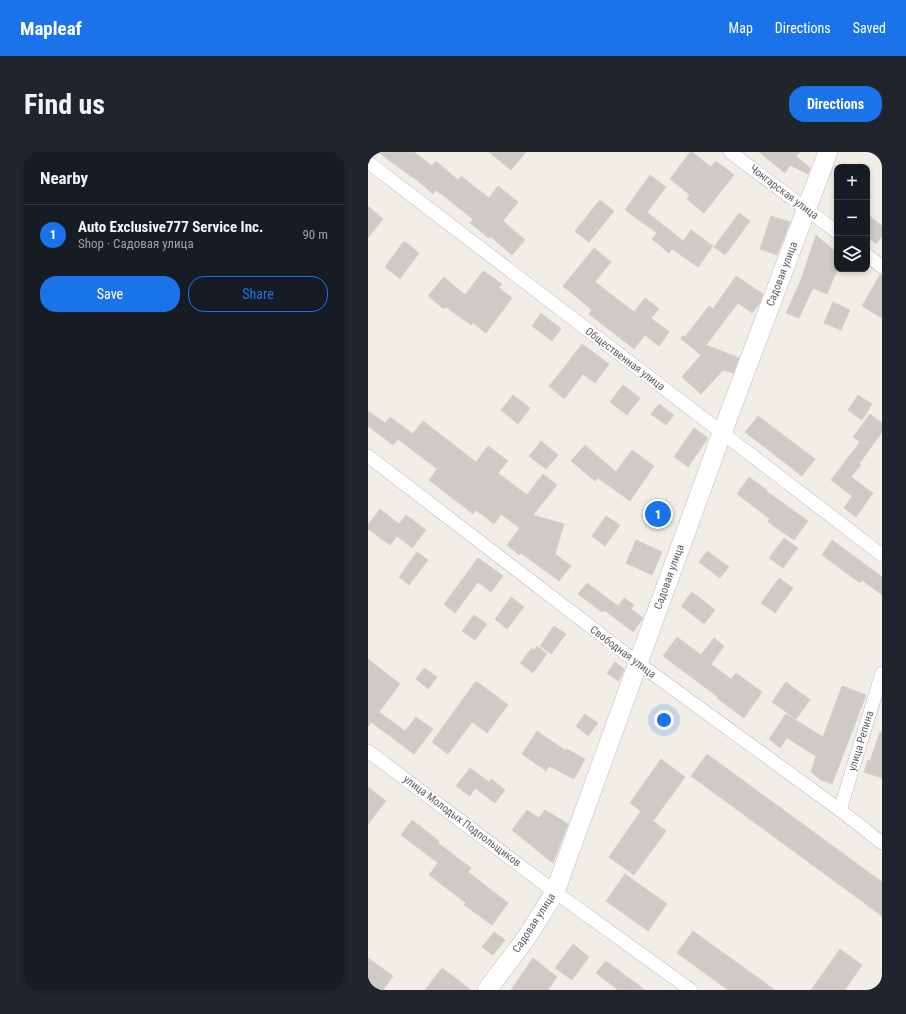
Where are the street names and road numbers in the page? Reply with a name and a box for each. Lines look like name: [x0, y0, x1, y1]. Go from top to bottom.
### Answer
street label: Чонгарская улица: [747, 162, 821, 222]
street label: Садовая улица: [764, 240, 800, 308]
street label: Общественная улица: [583, 325, 667, 393]
street label: Садовая улица: [651, 543, 687, 611]
street label: Свободная улица: [588, 623, 658, 681]
street label: улица Репина: [846, 709, 876, 773]
street label: улица Молодых Подпольщиков: [401, 773, 523, 869]
street label: Садовая улица: [510, 891, 558, 955]

